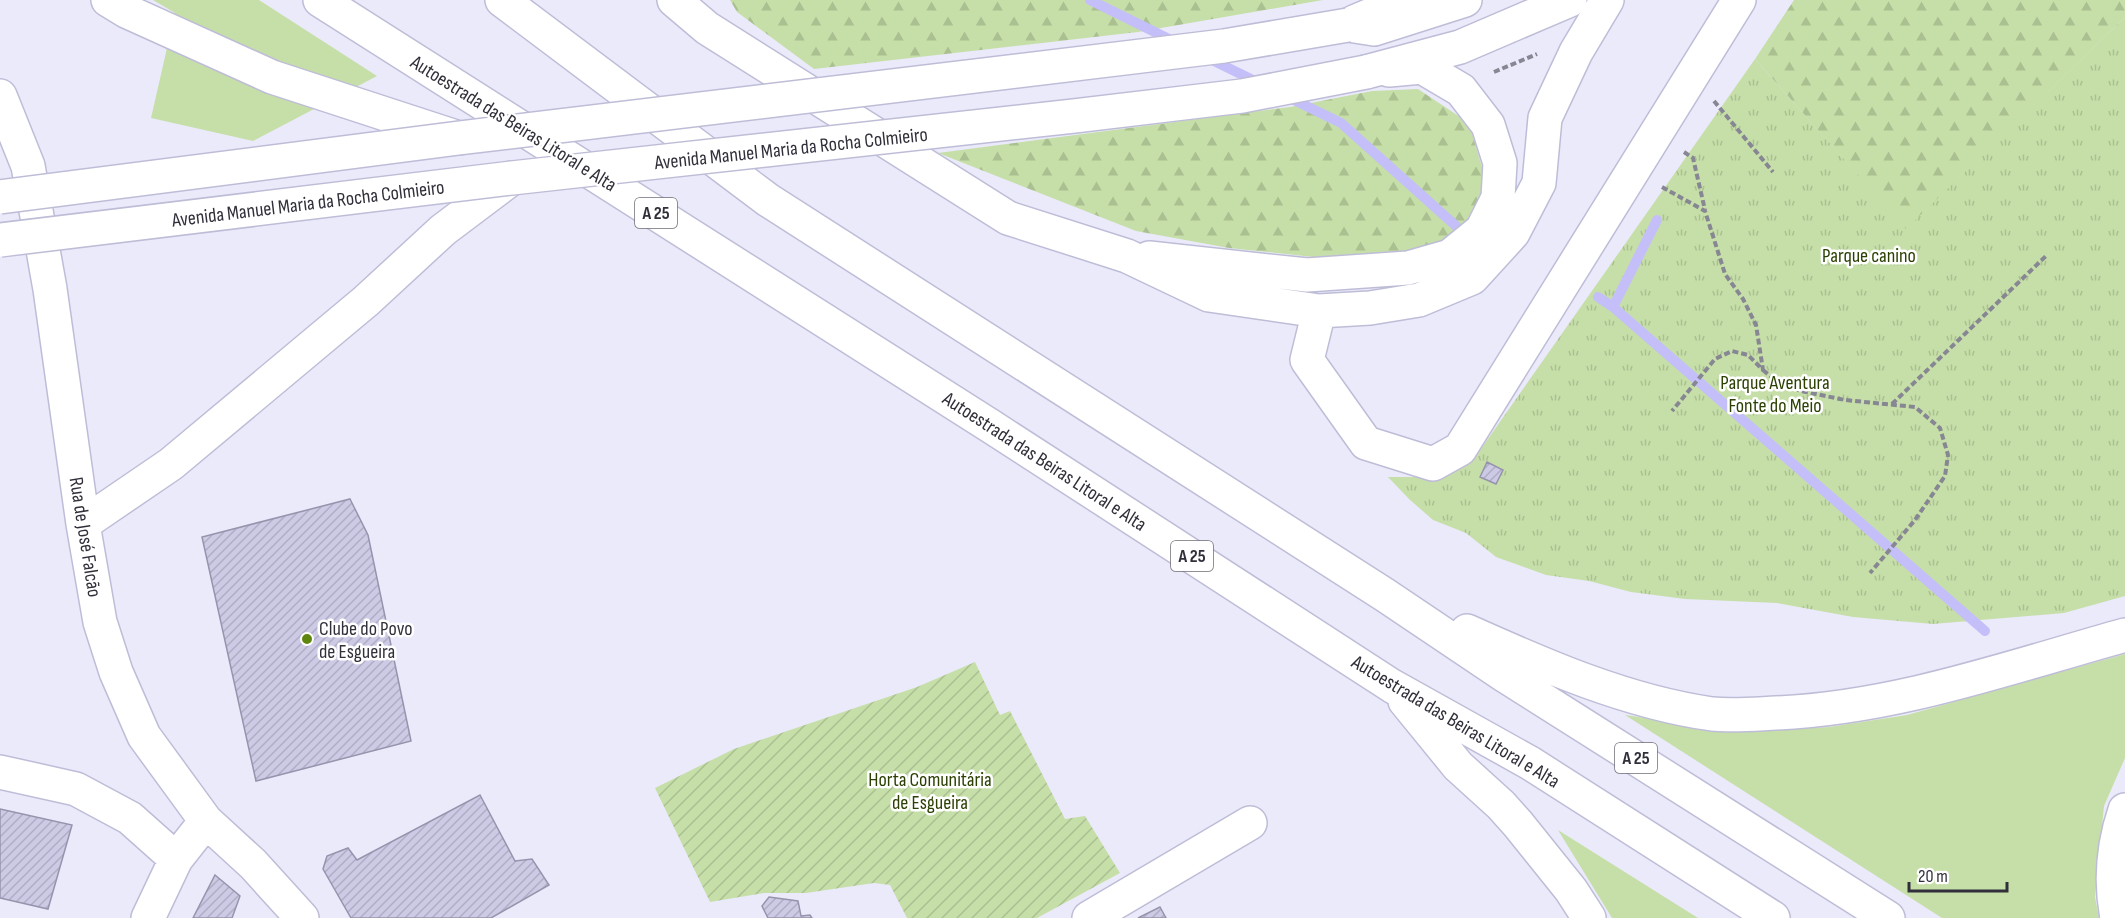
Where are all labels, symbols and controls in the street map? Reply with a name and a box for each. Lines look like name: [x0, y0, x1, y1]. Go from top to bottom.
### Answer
street label: Autoestrada das Beiras Litoral e Alta: [405, 50, 621, 197]
street label: Avenida Manuel Maria da Rocha Colmieiro: [652, 123, 929, 175]
street label: Avenida Manuel Maria da Rocha Colmieiro: [170, 175, 446, 233]
road number: A 25: [635, 198, 677, 228]
park label: Parque canino: [1822, 244, 1916, 268]
park label: Parque Aventura Fonte do Meio: [1720, 371, 1830, 418]
street label: Autoestrada das Beiras Litoral e Alta: [937, 386, 1151, 537]
street label: Rua de José Falcão: [64, 475, 106, 599]
road number: A 25: [1171, 541, 1213, 571]
place label: Clube do Povo de Esgueira: [319, 617, 413, 664]
marker: Clube do Povo de Esgueira: [300, 632, 314, 646]
street label: Autoestrada das Beiras Litoral e Alta: [1346, 650, 1564, 793]
road number: A 25: [1615, 743, 1657, 773]
park label: Horta Comunitária de Esgueira: [868, 768, 992, 815]
scale bar: [1909, 855, 2006, 893]
text: 20 m: [1918, 866, 1948, 887]

